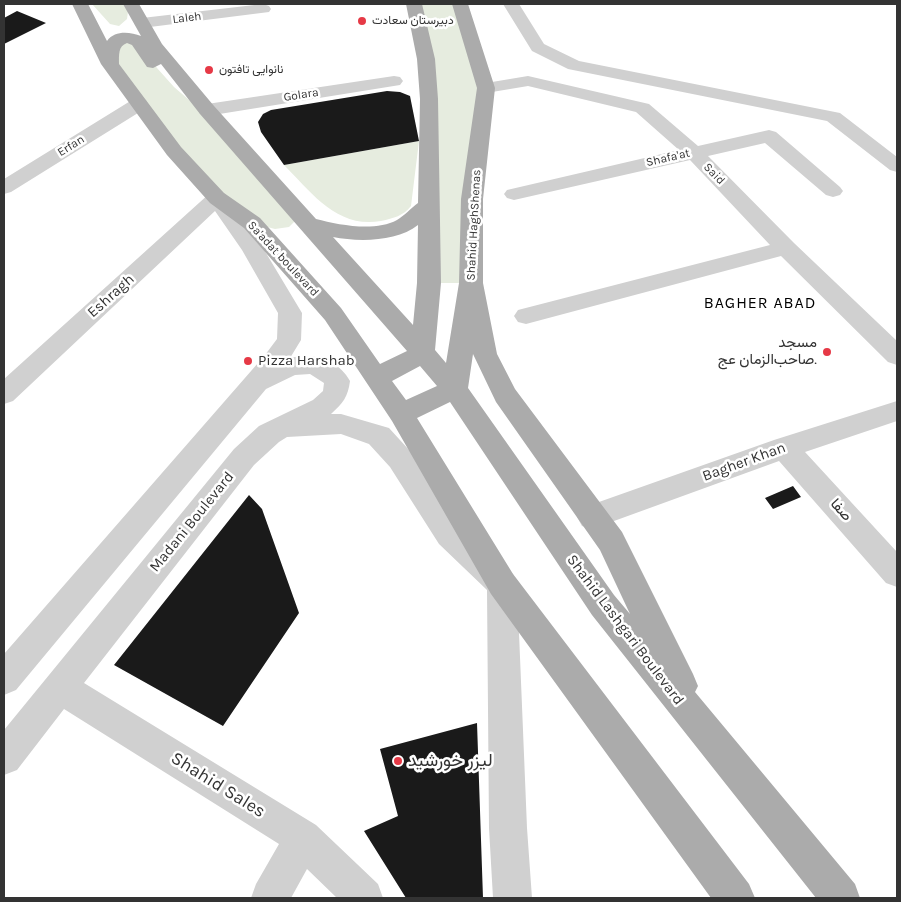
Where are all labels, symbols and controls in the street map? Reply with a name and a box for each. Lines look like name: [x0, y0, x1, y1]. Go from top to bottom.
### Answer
street label: Laleh: [172, 9, 202, 27]
place label: دبیرستان سعادت: [372, 14, 454, 28]
marker: دبیرستان سعادت: [356, 15, 368, 27]
place label: نانوایی تافتون: [219, 63, 283, 77]
marker: نانوایی تافتون: [203, 64, 215, 76]
street label: Golara: [282, 85, 320, 105]
street label: Erfan: [55, 132, 87, 160]
street label: Shafa'at: [645, 146, 691, 170]
street label: Said: [700, 160, 728, 188]
street label: Shahid HaghShenas: [464, 169, 484, 281]
street label: Sa'adat boulevard: [244, 218, 322, 300]
street label: Eshragh: [84, 270, 138, 322]
district label: BAGHER ABAD: [702, 293, 818, 313]
place label: مسجد صاحب‌الزمان عج.: [718, 334, 817, 369]
marker: مسجد صاحب‌الزمان عج.: [821, 346, 833, 358]
place label: Pizza Harshab: [258, 352, 355, 370]
marker: Pizza Harshab: [242, 355, 254, 367]
street label: Bagher Khan: [700, 439, 788, 485]
street label: Madani Boulevard: [146, 468, 238, 576]
street label: صفا: [826, 495, 856, 525]
street label: Shahid Lashgari Boulevard: [563, 551, 687, 709]
street label: Shahid Sales: [167, 747, 269, 823]
place label: لیزر خورشید: [408, 750, 493, 772]
marker: لیزر خورشید: [392, 755, 404, 767]

